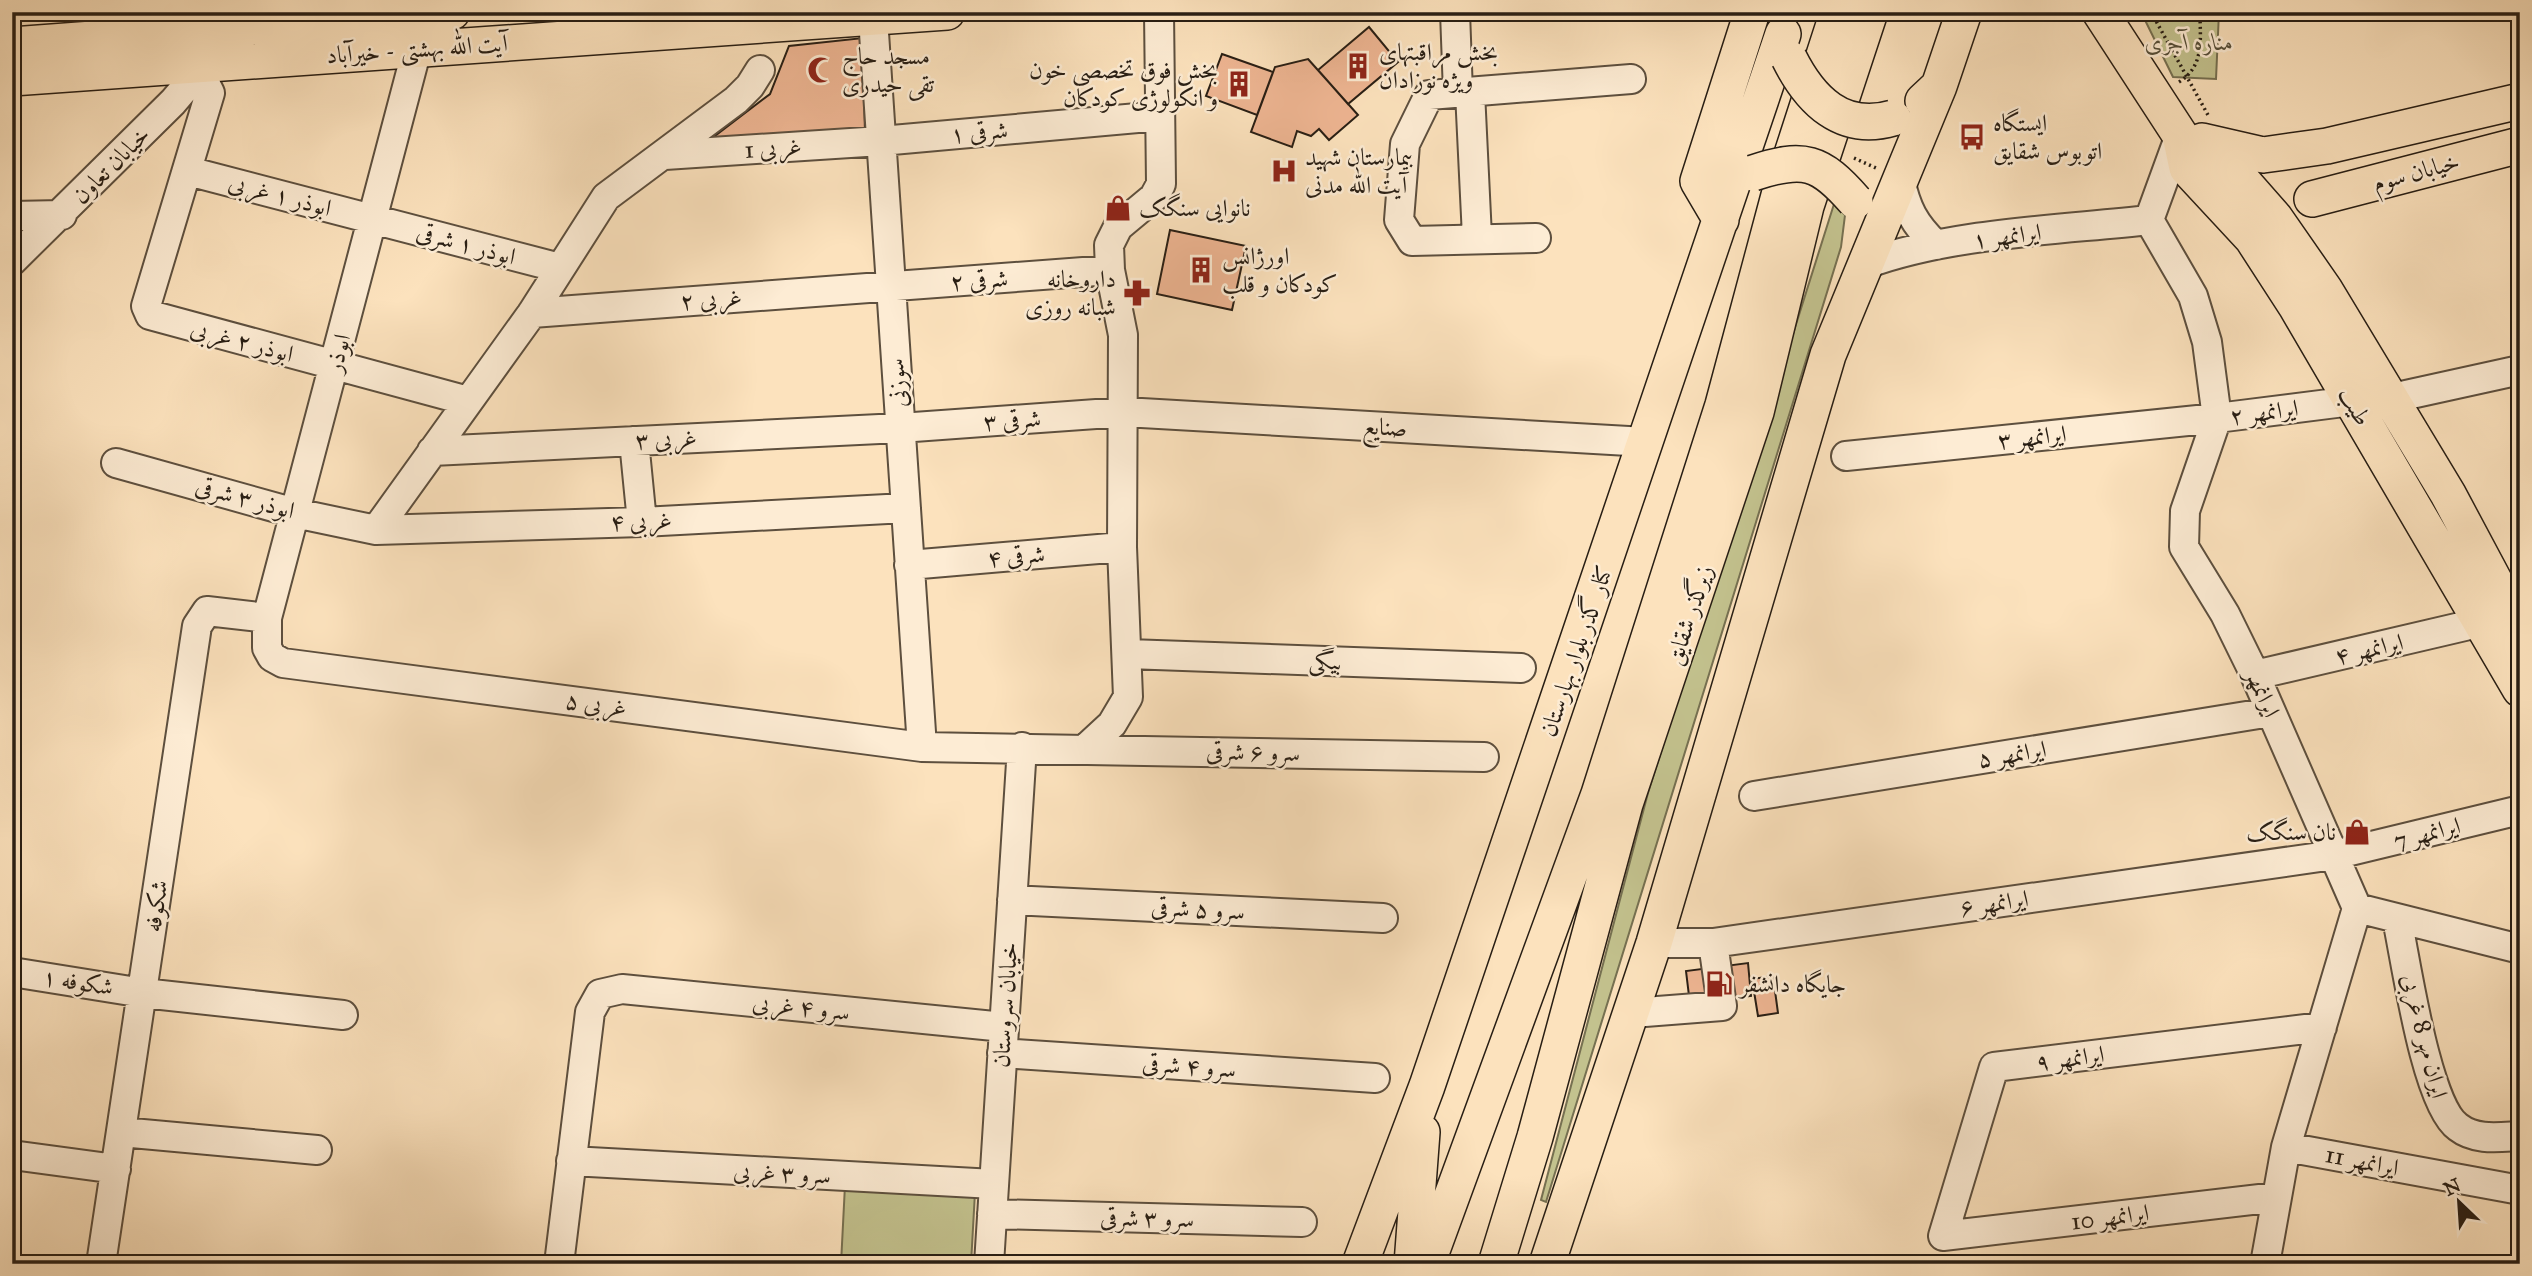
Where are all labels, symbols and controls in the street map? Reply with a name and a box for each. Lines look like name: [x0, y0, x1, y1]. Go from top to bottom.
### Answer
street label: آیت الله بهشتی - خیرآباد: [325, 24, 512, 72]
park label: مناره آجری: [2145, 27, 2233, 57]
place label: بخش مراقبتهای ویژه نوزادان: [1379, 37, 1498, 95]
place label: مسجد حاج تقی حیدری: [842, 41, 935, 101]
building icon: بخش مراقبتهای ویژه نوزادان: [1343, 51, 1373, 81]
mosque icon: مسجد حاج تقی حیدری: [806, 55, 836, 85]
place label: بخش فوق تخصصی خون و انکولوژی کودکان: [1029, 55, 1218, 113]
building icon: بخش فوق تخصصی خون و انکولوژی کودکان: [1224, 69, 1254, 99]
place label: ایستگاه اتوبوس شقایق: [1993, 108, 2102, 166]
street label: شرقی ۱: [949, 115, 1009, 150]
street label: خیابان تعاون: [66, 120, 156, 210]
bus stop icon: ایستگاه اتوبوس شقایق: [1957, 122, 1987, 152]
street label: غربی 1: [743, 131, 803, 167]
place label: بیمارستان شهید آیت الله مدنی: [1305, 142, 1413, 200]
street label: خیابان سوم: [2369, 146, 2464, 204]
hospital icon: بیمارستان شهید آیت الله مدنی: [1269, 156, 1299, 186]
street label: ابوذر ۱ غربی: [225, 167, 335, 225]
shop icon: نانوایی سنگک: [1103, 193, 1133, 223]
place label: نانوایی سنگک: [1139, 193, 1251, 223]
street label: ابوذر ۱ شرقی: [413, 216, 519, 273]
street label: ایرانمهر ۱: [1971, 217, 2043, 255]
place label: اورژانس کودکان و قلب: [1222, 241, 1337, 300]
building icon: اورژانس کودکان و قلب: [1186, 255, 1216, 285]
street label: شرقی ۲: [949, 263, 1009, 298]
place label: داروخانه شبانه روزی: [1025, 264, 1116, 322]
pharmacy icon: داروخانه شبانه روزی: [1122, 278, 1152, 308]
street label: غربی ۲: [679, 282, 743, 318]
street label: ابوذر ۲ غربی: [187, 313, 297, 371]
street label: ابوذر: [318, 331, 357, 377]
street label: سوزنی: [880, 357, 914, 409]
street label: طیب: [2331, 381, 2378, 432]
street label: ایرانمهر ۲: [2228, 393, 2300, 431]
street label: شرقی ۳: [982, 403, 1042, 438]
street label: صنایع: [1362, 411, 1408, 450]
street label: ایرانمهر ۳: [1996, 418, 2068, 456]
street label: غربی ۳: [634, 422, 698, 458]
street label: ابوذر ۳ شرقی: [192, 470, 298, 527]
street label: غربی ۴: [610, 505, 672, 539]
street label: شرقی ۴: [986, 539, 1046, 574]
street label: زیرگذر شقایق: [1657, 560, 1719, 669]
street label: کنار گذر بلوار بهارستان: [1531, 561, 1619, 741]
street label: ایرانمهر ۴: [2332, 627, 2406, 671]
street label: بیگی: [1308, 645, 1342, 678]
street label: ایرانمهر: [2238, 661, 2287, 722]
street label: غربی ۵: [563, 685, 629, 725]
street label: ایرانمهر ۵: [1976, 734, 2048, 774]
street label: سرو ۶ شرقی: [1206, 736, 1300, 769]
street label: ایرانمهر 7: [2390, 810, 2464, 856]
place label: نان سنگک: [2246, 817, 2336, 847]
shop icon: نان سنگک: [2342, 817, 2372, 847]
street label: شکوفه: [138, 878, 174, 934]
street label: ایرانمهر ۶: [1958, 883, 2030, 923]
street label: سرو ۵ شرقی: [1150, 892, 1246, 927]
street label: خیابان سروستان: [986, 941, 1025, 1069]
street label: شکوفه ۱: [40, 962, 116, 1002]
fuel station icon: جایگاه دانشفر: [1704, 969, 1734, 999]
place label: جایگاه دانشفر: [1737, 969, 1846, 999]
street label: ایران مهر 8 غربی: [2393, 971, 2455, 1102]
street label: سرو ۴ غربی: [750, 987, 851, 1029]
street label: ایرانمهر ۹: [2034, 1039, 2106, 1077]
street label: سرو ۴ شرقی: [1141, 1048, 1237, 1085]
street label: ایرانمهر 11: [2323, 1139, 2401, 1183]
street label: سرو ۳ غربی: [732, 1155, 832, 1193]
north arrow: [2424, 1168, 2494, 1238]
text: N: [2440, 1173, 2464, 1201]
street label: ایرانمهر 10: [2069, 1197, 2151, 1237]
street label: سرو ۳ شرقی: [1100, 1202, 1194, 1235]

